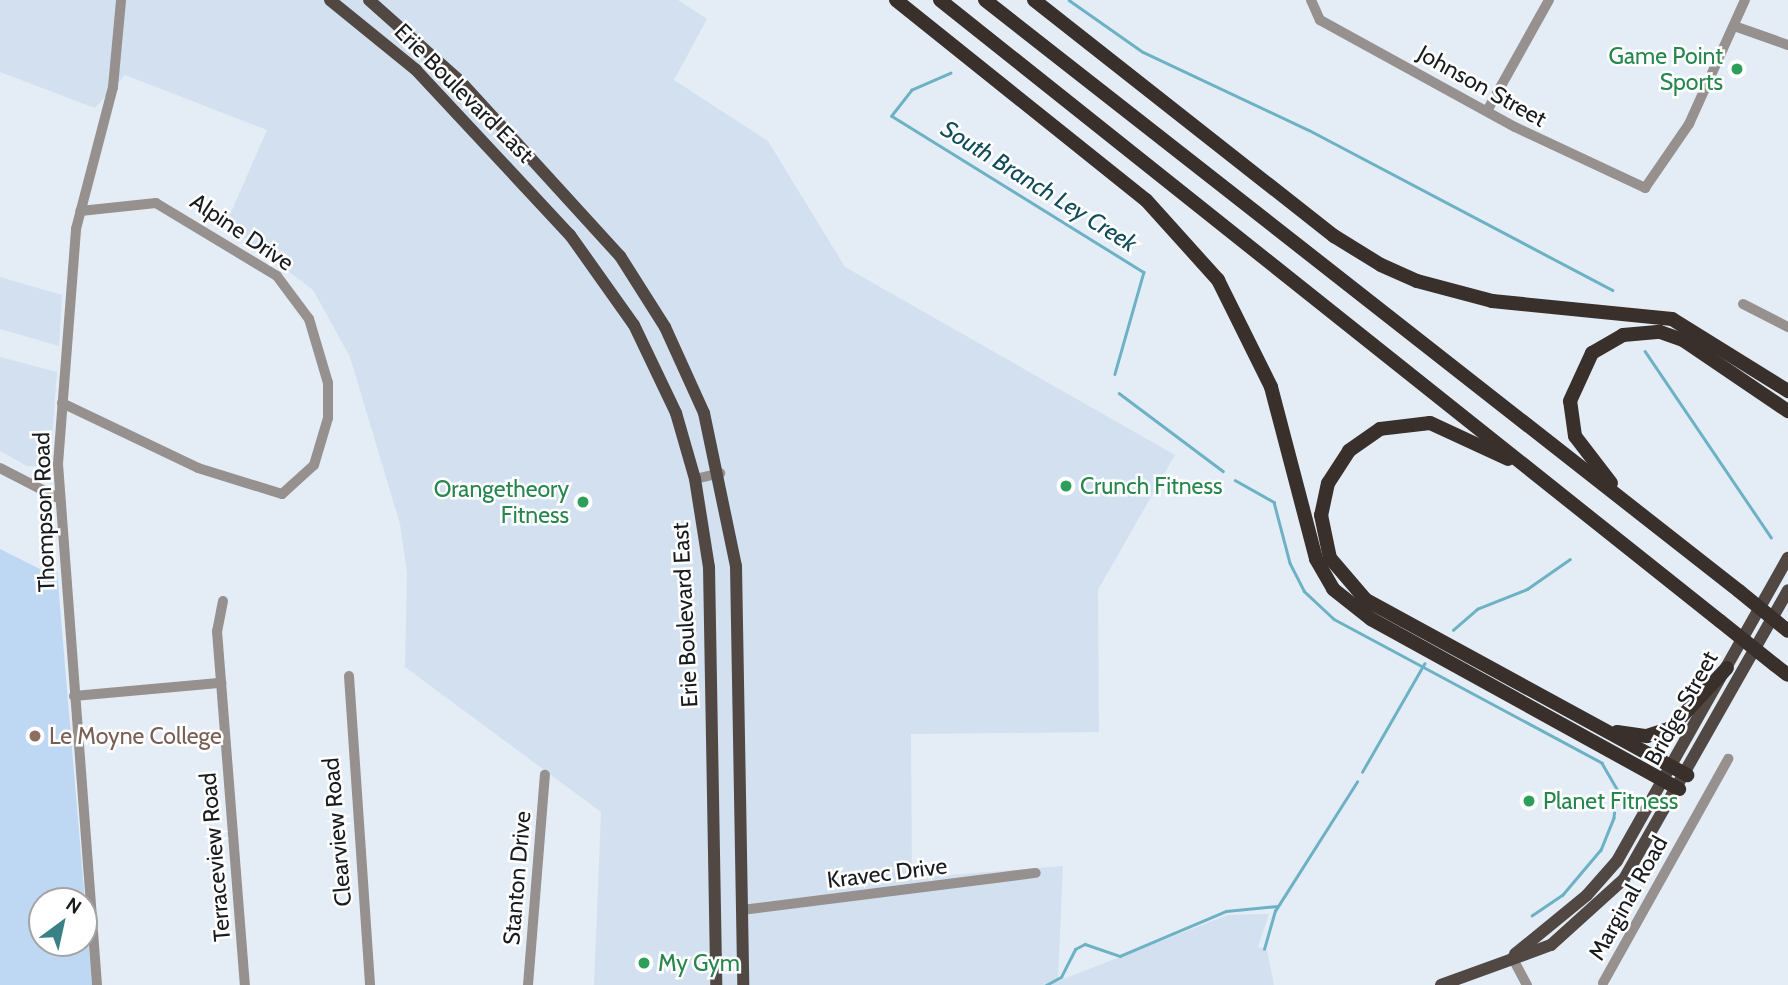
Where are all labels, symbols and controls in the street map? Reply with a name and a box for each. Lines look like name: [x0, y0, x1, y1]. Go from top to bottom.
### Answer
street label: Erie Boulevard East: [389, 18, 539, 168]
street label: Johnson Street: [1413, 39, 1551, 133]
place label: Game Point Sports: [1609, 42, 1723, 96]
marker: Game Point Sports: [1729, 61, 1745, 77]
water label: South Branch Ley Creek: [936, 114, 1142, 258]
street label: Alpine Drive: [185, 187, 299, 277]
street label: Thompson Road: [27, 431, 61, 593]
place label: Crunch Fitness: [1080, 472, 1222, 500]
place label: Orangetheory Fitness: [434, 475, 569, 529]
marker: Crunch Fitness: [1058, 478, 1074, 494]
marker: Orangetheory Fitness: [575, 494, 591, 510]
street label: Erie Boulevard East: [666, 522, 704, 708]
street label: Bridge Street: [1638, 646, 1724, 770]
place label: Le Moyne College: [49, 722, 222, 750]
marker: Le Moyne College: [27, 728, 43, 744]
street label: Clearview Road: [317, 756, 357, 908]
street label: Terraceview Road: [194, 771, 236, 943]
place label: Planet Fitness: [1543, 787, 1678, 815]
marker: Planet Fitness: [1521, 793, 1537, 809]
street label: Stanton Drive: [497, 810, 537, 946]
street label: Marginal Road: [1583, 831, 1673, 965]
street label: Kravec Drive: [825, 852, 949, 894]
north arrow: [28, 887, 98, 957]
text: N: [62, 892, 86, 919]
place label: My Gym: [658, 949, 740, 977]
marker: My Gym: [636, 955, 652, 971]

